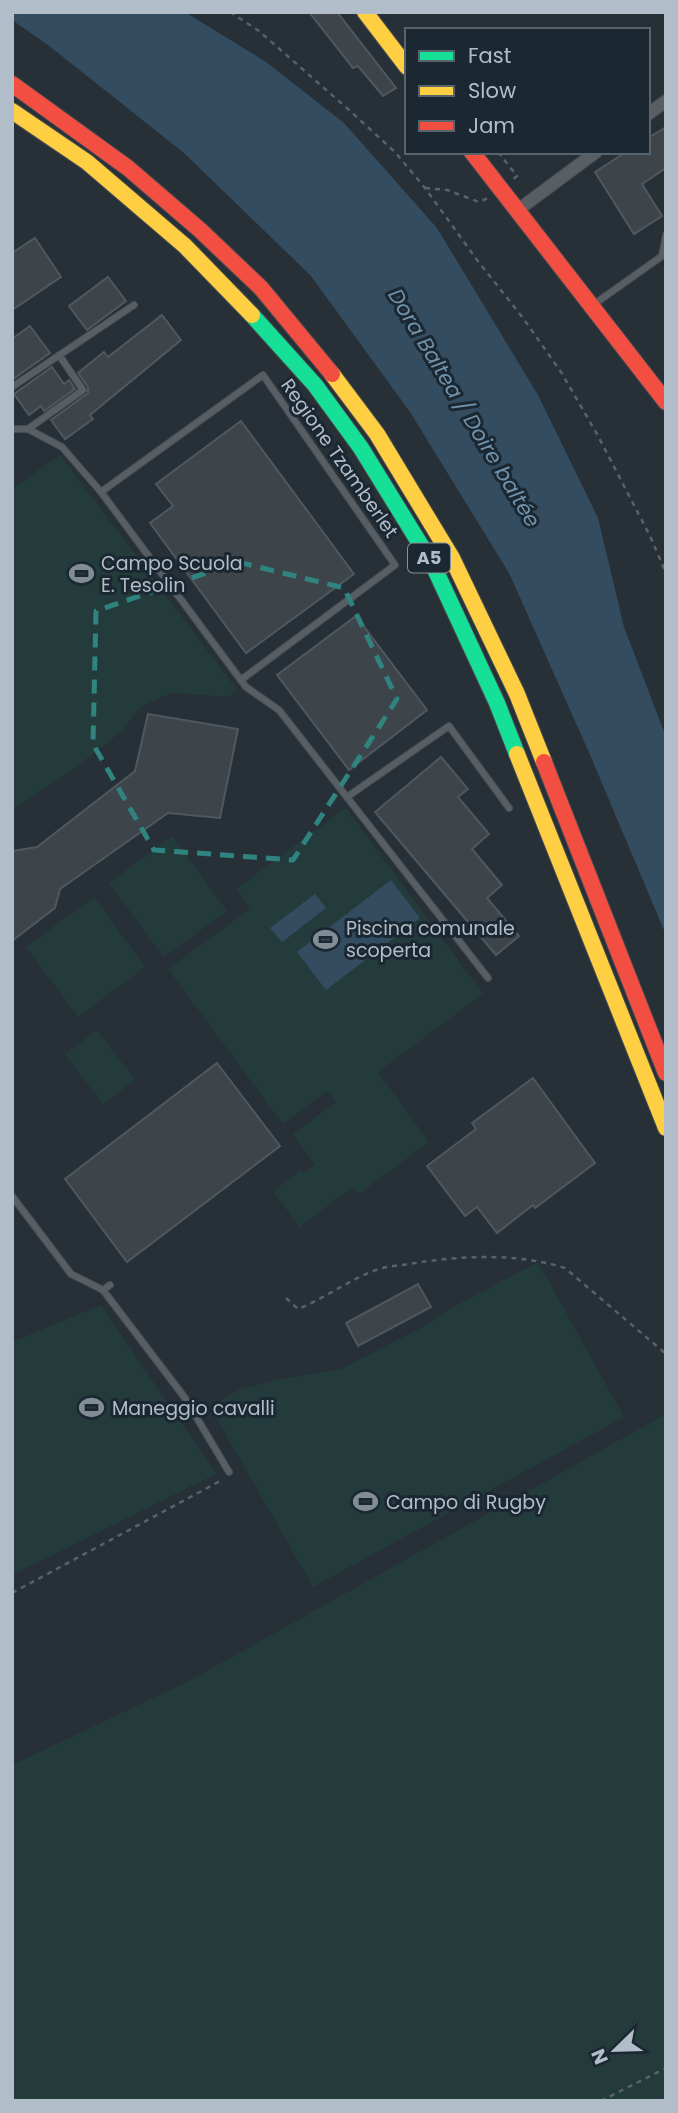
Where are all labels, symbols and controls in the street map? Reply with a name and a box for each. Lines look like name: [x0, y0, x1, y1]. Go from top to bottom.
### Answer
legend: [405, 28, 650, 154]
text: Fast: [468, 41, 511, 70]
text: Slow: [468, 76, 516, 105]
text: Jam: [468, 111, 515, 140]
water label: Dora Baltea / Doire baltée: [381, 283, 547, 533]
street label: Regione Tzamberlet: [274, 373, 405, 543]
road number: A5: [408, 544, 450, 572]
place label: Campo Scuola E. Tesolin: [101, 550, 243, 599]
sports icon: Campo Scuola E. Tesolin: [67, 560, 95, 588]
place label: Piscina comunale scoperta: [346, 915, 515, 964]
sports icon: Piscina comunale scoperta: [312, 925, 340, 953]
sports icon: Maneggio cavalli: [78, 1394, 106, 1422]
place label: Maneggio cavalli: [112, 1395, 275, 1422]
sports icon: Campo di Rugby: [352, 1488, 380, 1516]
place label: Campo di Rugby: [386, 1489, 546, 1516]
north arrow: [580, 2015, 650, 2085]
text: N: [585, 2045, 615, 2068]

